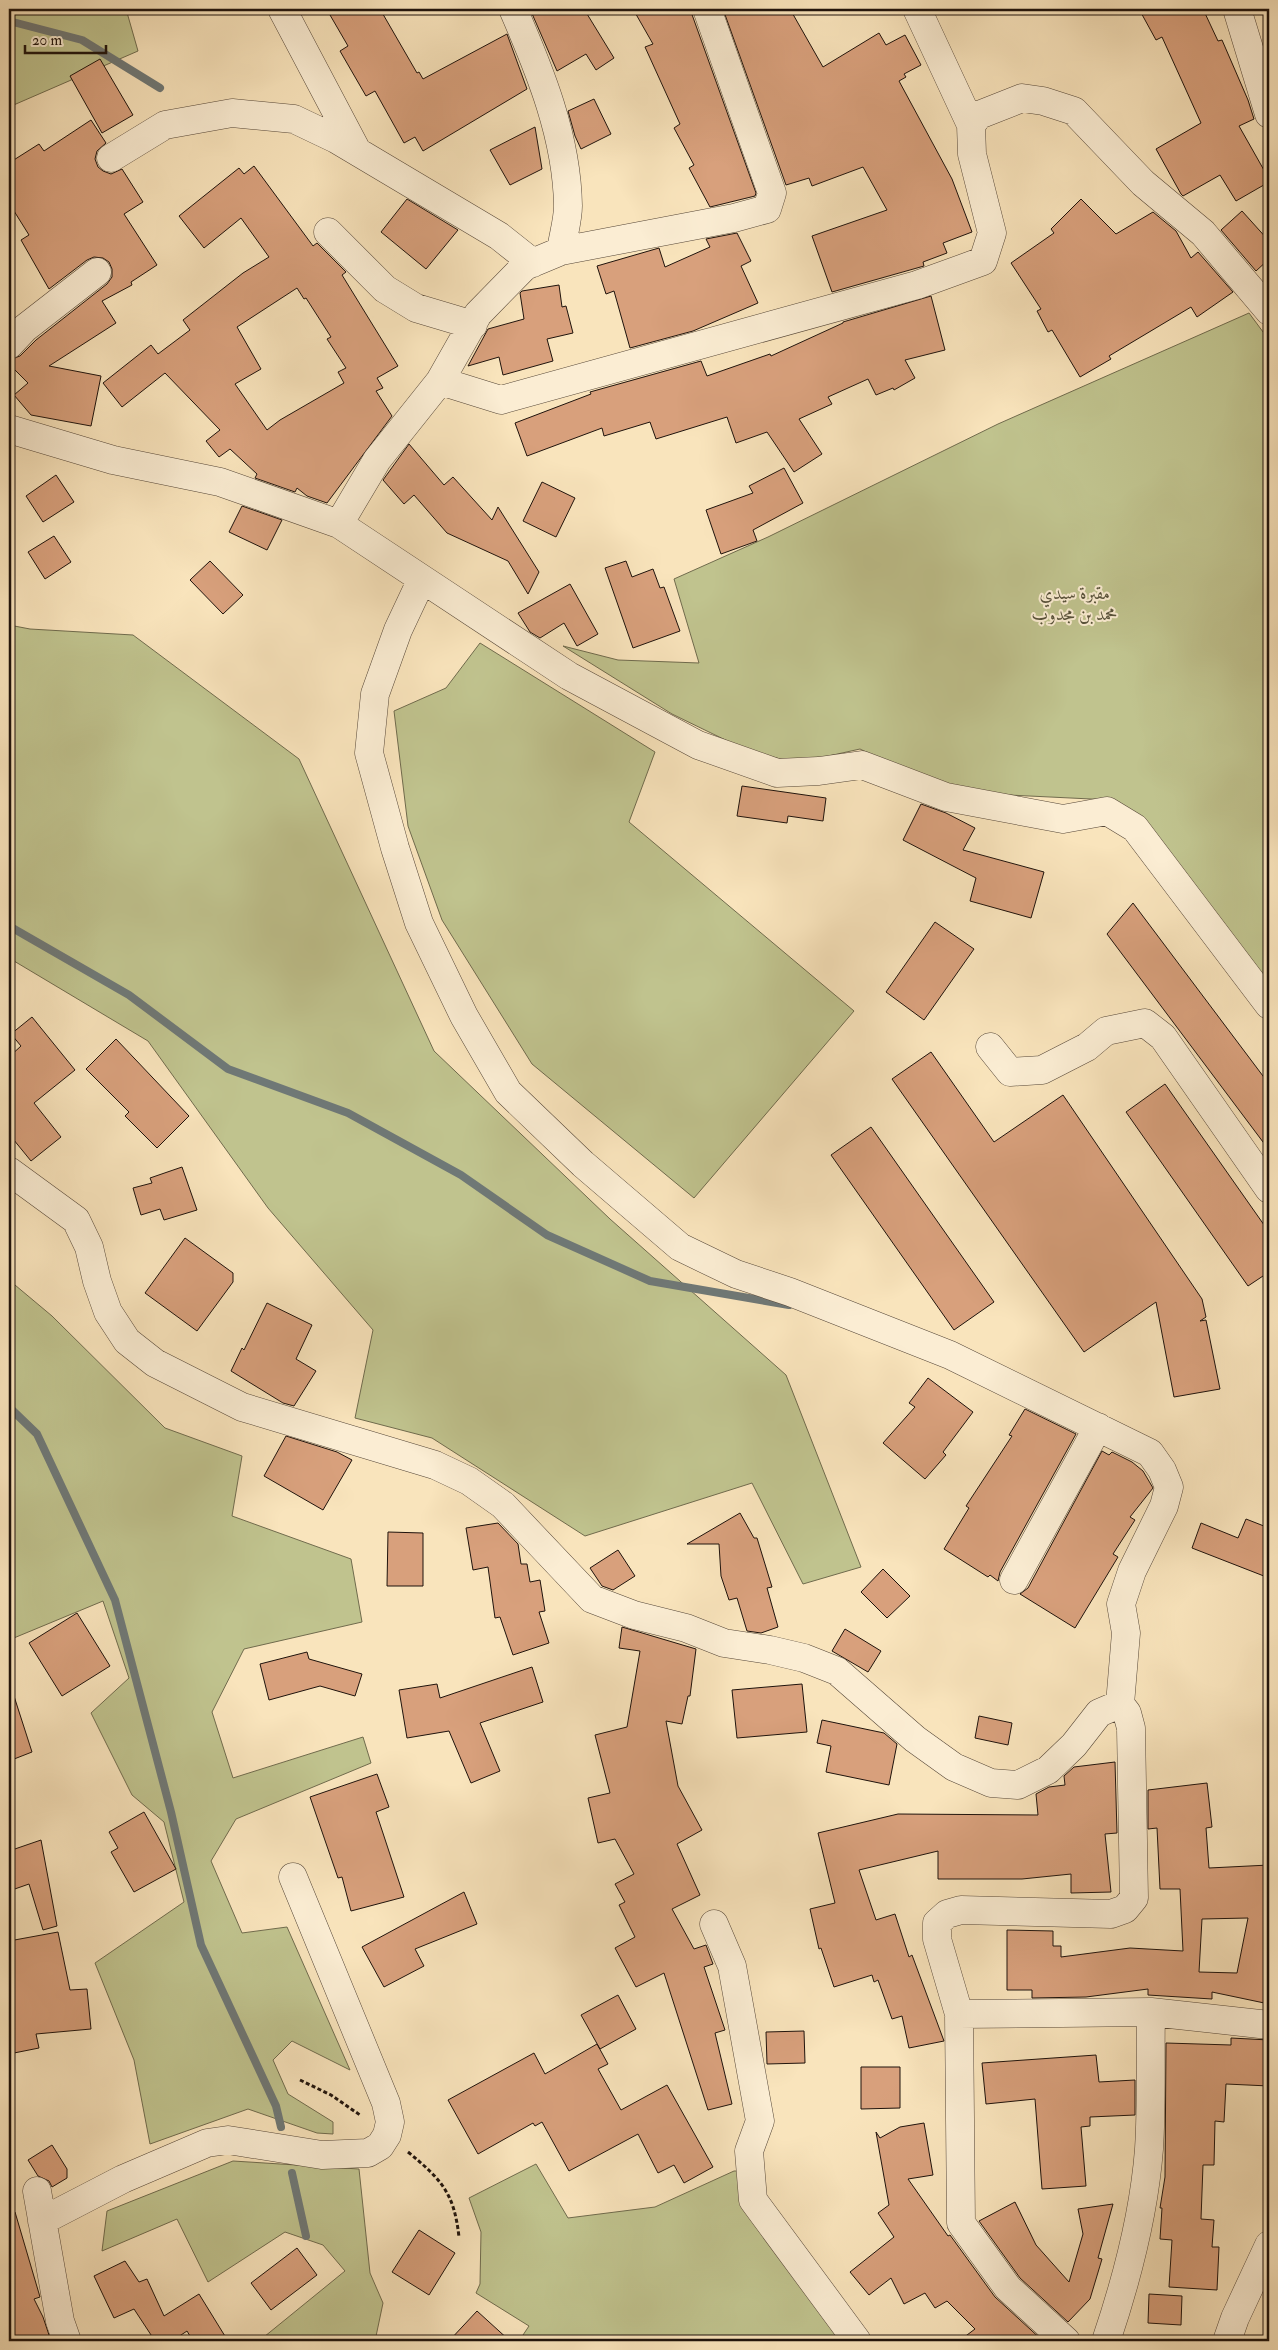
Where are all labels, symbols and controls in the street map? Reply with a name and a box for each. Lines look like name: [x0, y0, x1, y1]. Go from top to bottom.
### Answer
scale bar: [25, 22, 106, 54]
text: 20 m: [32, 31, 62, 50]
park label: مقبرة سيدي محمد بن مجدوب: [1032, 582, 1118, 626]

